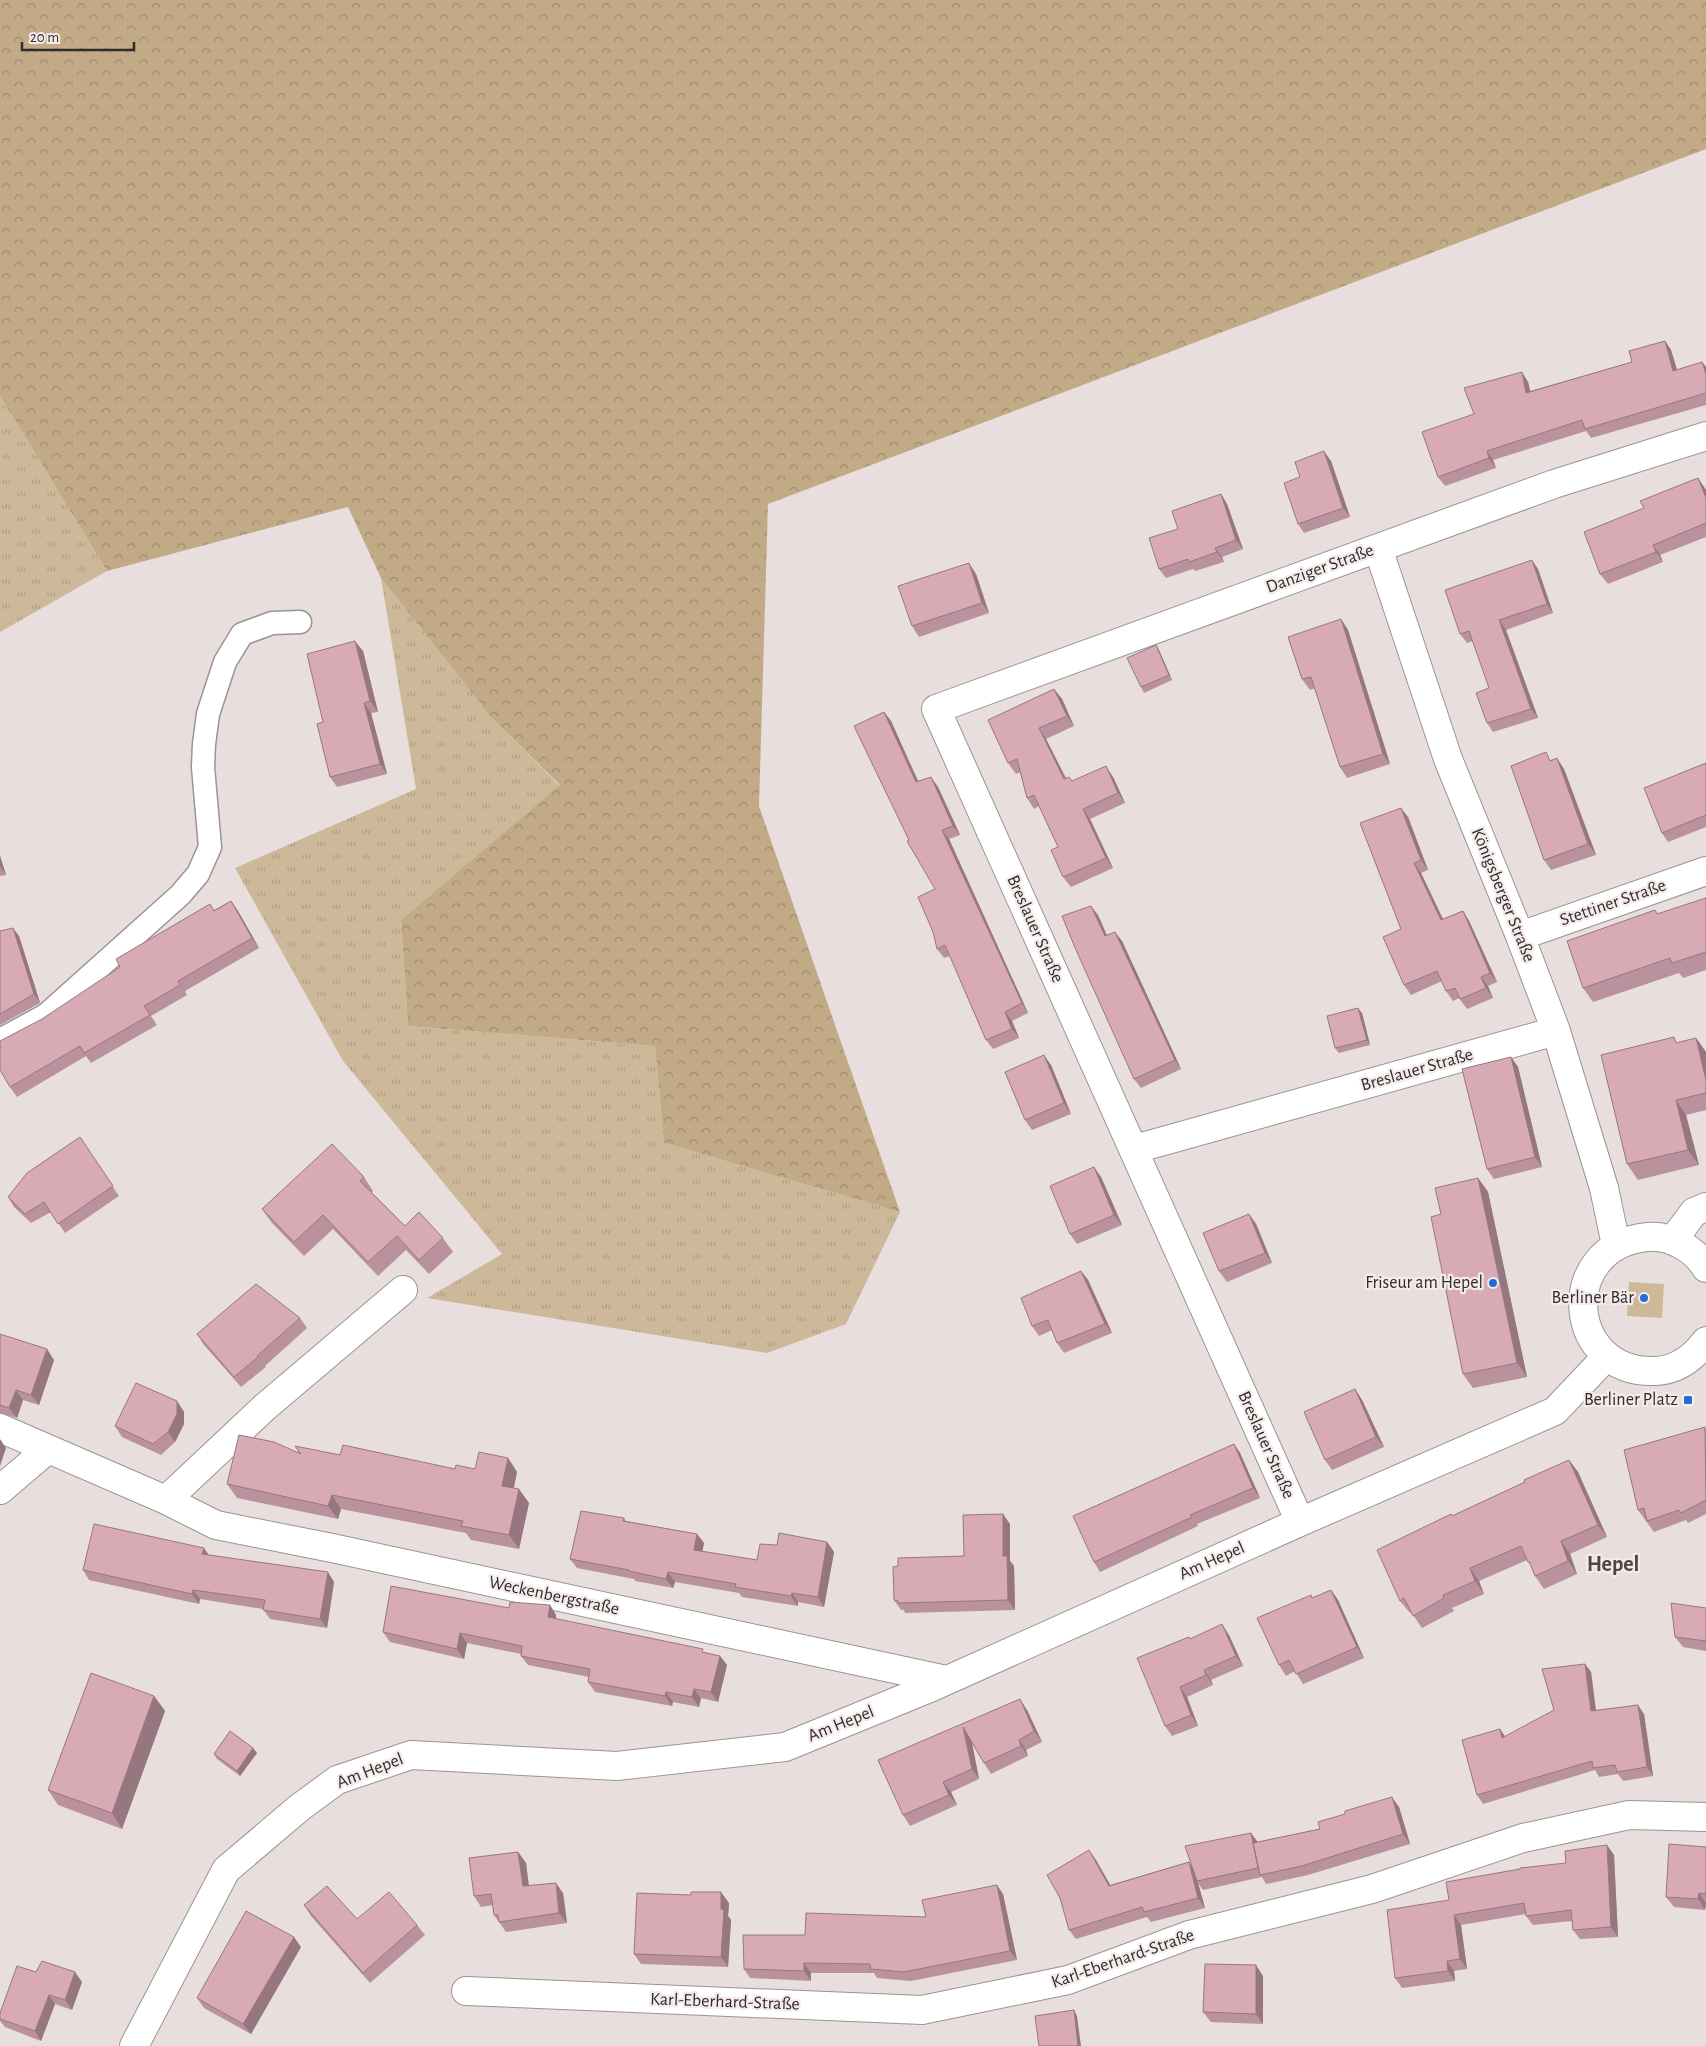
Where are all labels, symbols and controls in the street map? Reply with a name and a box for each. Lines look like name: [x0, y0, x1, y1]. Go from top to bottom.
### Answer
scale bar: [22, 20, 135, 52]
text: 20 m: [30, 30, 59, 45]
street label: Danziger Straße: [1264, 541, 1376, 597]
street label: Königsberger Straße: [1468, 825, 1538, 965]
street label: Breslauer Straße: [1003, 872, 1067, 986]
street label: Stettiner Straße: [1558, 876, 1668, 930]
street label: Breslauer Straße: [1359, 1045, 1475, 1095]
place label: Friseur am Hepel: [1365, 1274, 1483, 1292]
marker: Friseur am Hepel: [1487, 1277, 1499, 1289]
place label: Berliner Bär: [1552, 1289, 1634, 1307]
marker: Berliner Bär: [1638, 1292, 1650, 1304]
street label: Breslauer Straße: [1234, 1388, 1298, 1502]
place label: Berliner Platz: [1584, 1391, 1678, 1409]
marker: Berliner Platz: [1682, 1394, 1694, 1406]
street label: Am Hepel: [1176, 1539, 1248, 1583]
district label: Hepel: [1587, 1553, 1639, 1575]
street label: Weckenbergstraße: [487, 1573, 621, 1619]
street label: Am Hepel: [805, 1703, 877, 1745]
street label: Am Hepel: [334, 1750, 406, 1792]
street label: Karl-Eberhard-Straße: [1049, 1926, 1197, 1992]
street label: Karl-Eberhard-Straße: [650, 1990, 800, 2014]

